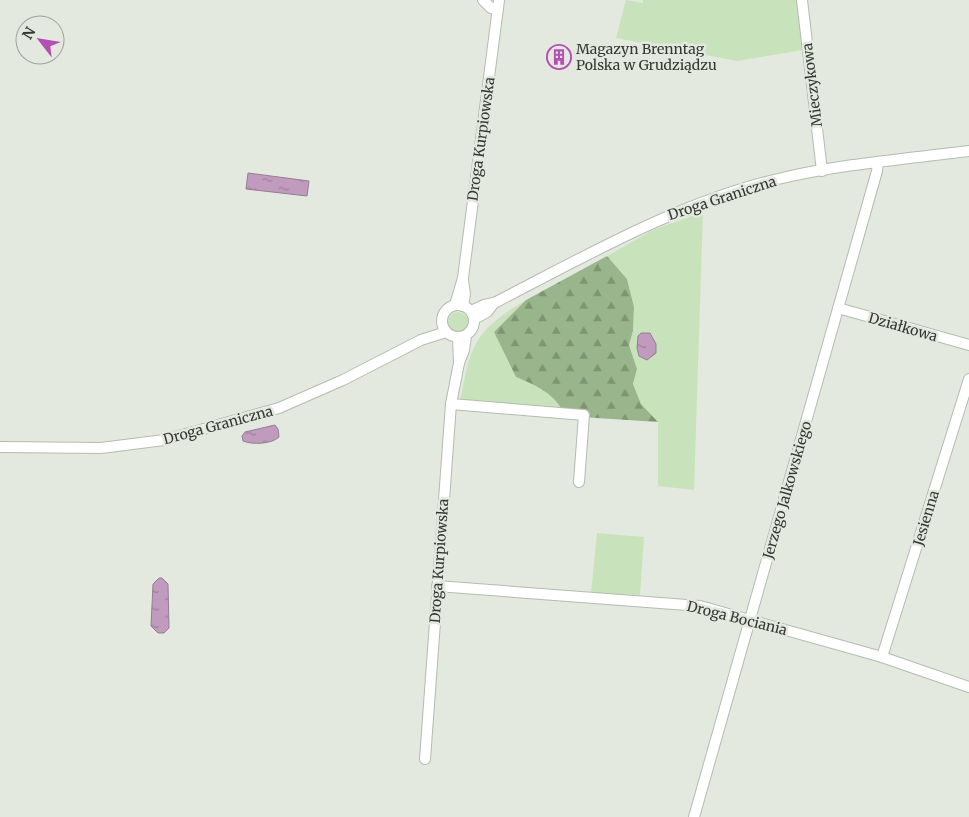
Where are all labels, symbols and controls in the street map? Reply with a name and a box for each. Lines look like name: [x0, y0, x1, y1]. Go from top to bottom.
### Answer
north arrow: [15, 15, 65, 65]
text: N: [18, 24, 39, 43]
place label: Magazyn Brenntag Polska w Grudziądzu: [576, 40, 717, 74]
street label: Mieczykowa: [798, 42, 826, 128]
building icon: Magazyn Brenntag Polska w Grudziądzu: [546, 44, 572, 70]
street label: Droga Kurpiowska: [463, 75, 499, 202]
street label: Droga Graniczna: [666, 172, 779, 224]
street label: Działkowa: [866, 309, 940, 346]
street label: Droga Graniczna: [161, 402, 275, 448]
street label: Jerzego Jalkowskiego: [758, 419, 815, 562]
street label: Jesienna: [909, 488, 943, 549]
street label: Droga Kurpiowska: [426, 498, 452, 624]
street label: Droga Bociania: [685, 597, 789, 639]

